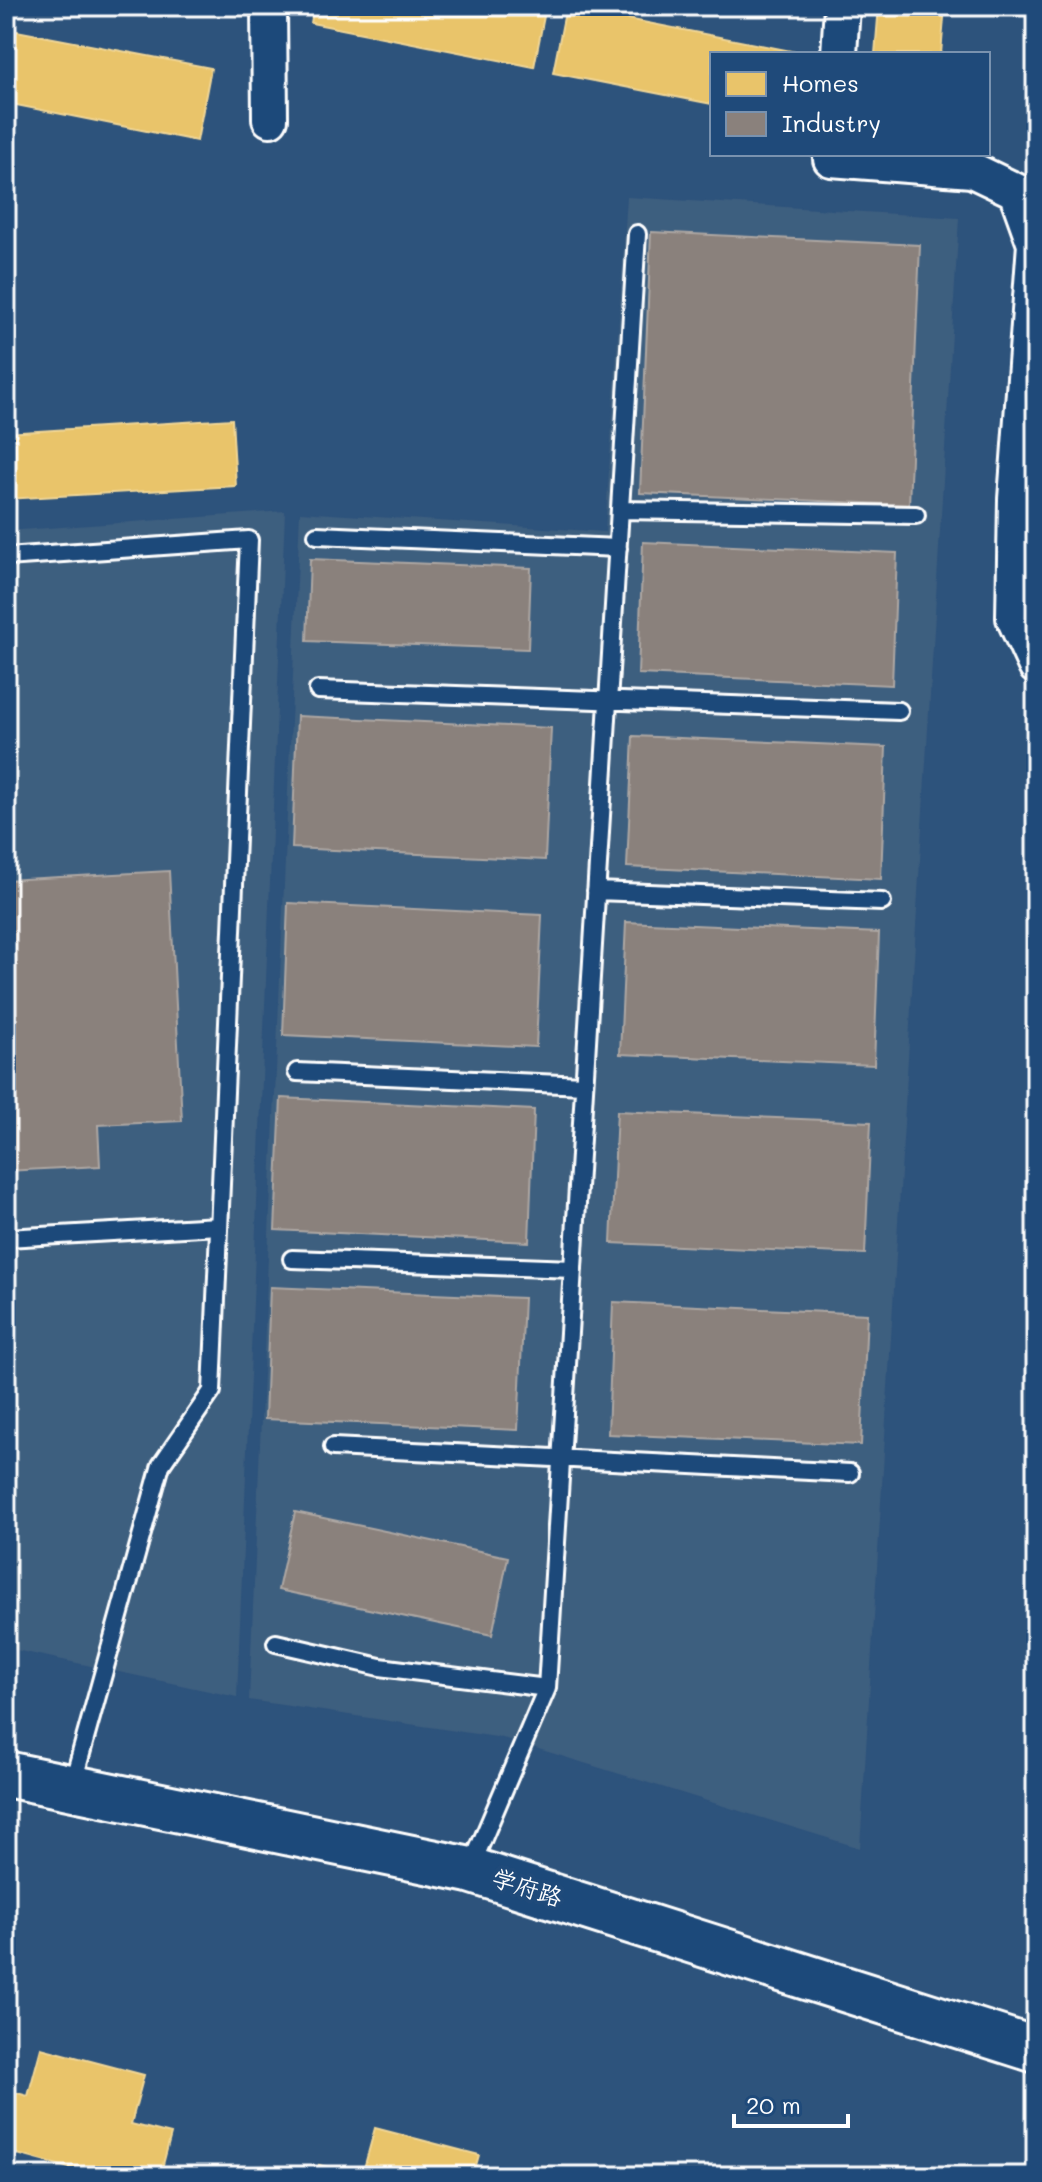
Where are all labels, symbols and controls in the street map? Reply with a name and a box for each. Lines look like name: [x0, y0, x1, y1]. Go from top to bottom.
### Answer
legend: [710, 52, 990, 156]
text: Homes: [782, 67, 859, 98]
text: Industry: [782, 107, 881, 138]
street label: 学府路: [488, 1861, 566, 1912]
scale bar: [734, 2078, 848, 2128]
text: 20 m: [746, 2089, 801, 2120]

